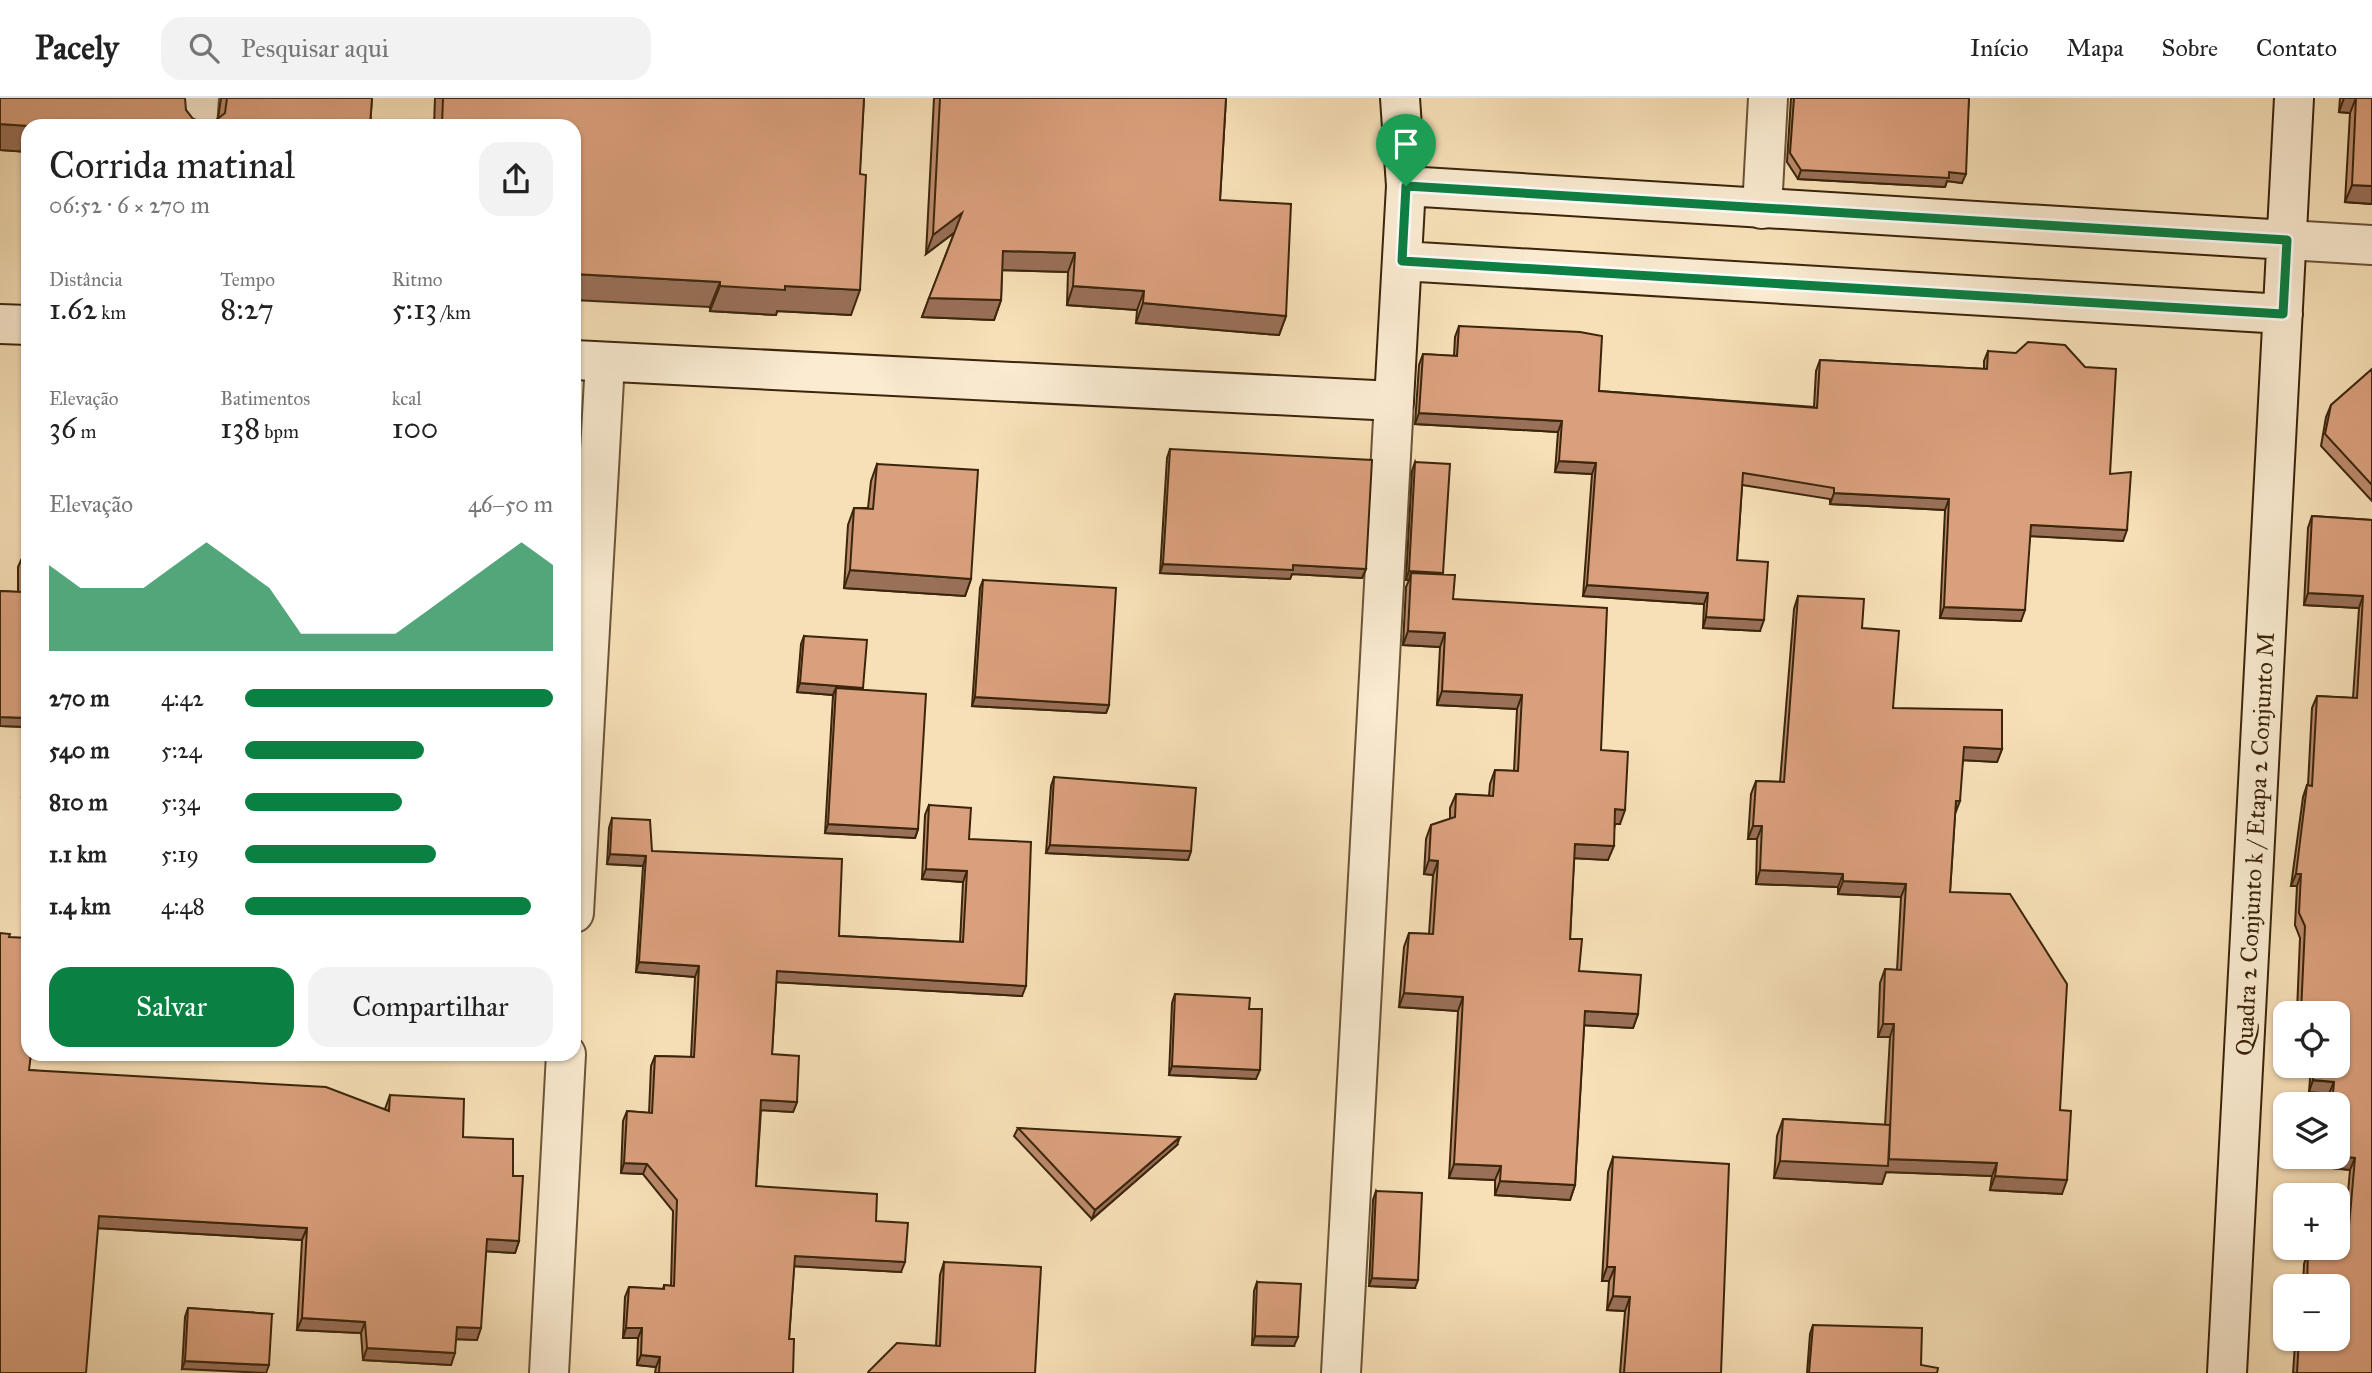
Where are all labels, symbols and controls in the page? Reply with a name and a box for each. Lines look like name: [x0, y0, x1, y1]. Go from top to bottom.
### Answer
search box: [161, 17, 651, 80]
text: Pacely: [35, 28, 119, 68]
icon: search: [185, 29, 223, 67]
text: Pesquisar aqui: [241, 32, 389, 64]
text: Início: [1970, 33, 2029, 63]
text: Mapa: [2067, 33, 2124, 63]
text: Sobre: [2162, 33, 2218, 63]
text: Contato: [2256, 33, 2337, 63]
pin: [1376, 114, 1436, 186]
icon: arrive: [1387, 125, 1425, 163]
text: Corrida matinal: [49, 142, 295, 188]
button: share: [479, 142, 553, 216]
text: 06:52 · 6 × 270 m: [49, 191, 210, 219]
text: Distância: [49, 268, 122, 291]
text: Tempo: [220, 268, 275, 291]
text: Ritmo: [392, 268, 443, 291]
text: 1.62: [49, 291, 97, 327]
text: 8:27: [220, 291, 274, 327]
text: 5:13: [392, 291, 437, 327]
text: km: [97, 301, 126, 324]
text: /km: [437, 301, 471, 324]
text: Elevação: [49, 387, 118, 410]
text: Batimentos: [220, 387, 310, 410]
text: kcal: [392, 387, 422, 410]
text: 36: [49, 410, 76, 446]
text: 138: [220, 410, 260, 446]
text: 100: [392, 410, 438, 446]
text: m: [76, 420, 96, 443]
text: bpm: [260, 420, 299, 443]
text: Elevação: [49, 490, 133, 518]
text: 46–50 m: [468, 490, 553, 518]
street label: Quadra 2 Conjunto k / Etapa 2 Conjunto M: [2229, 631, 2281, 1057]
text: 270 m: [49, 684, 110, 712]
text: 4:42: [161, 684, 204, 712]
text: 540 m: [49, 736, 110, 764]
text: 5:24: [161, 736, 202, 764]
text: 810 m: [49, 788, 108, 816]
text: 5:34: [161, 788, 200, 816]
text: 1.1 km: [49, 840, 107, 868]
text: 5:19: [161, 840, 199, 868]
text: 1.4 km: [49, 892, 111, 920]
text: 4:48: [161, 892, 205, 920]
button: Salvar: [49, 967, 294, 1047]
button: Compartilhar: [308, 967, 553, 1047]
map controls: [2273, 1001, 2350, 1351]
button: locate: [2273, 1001, 2350, 1078]
button: layers: [2273, 1092, 2350, 1169]
button: +: [2273, 1183, 2350, 1260]
button: −: [2273, 1274, 2350, 1351]

